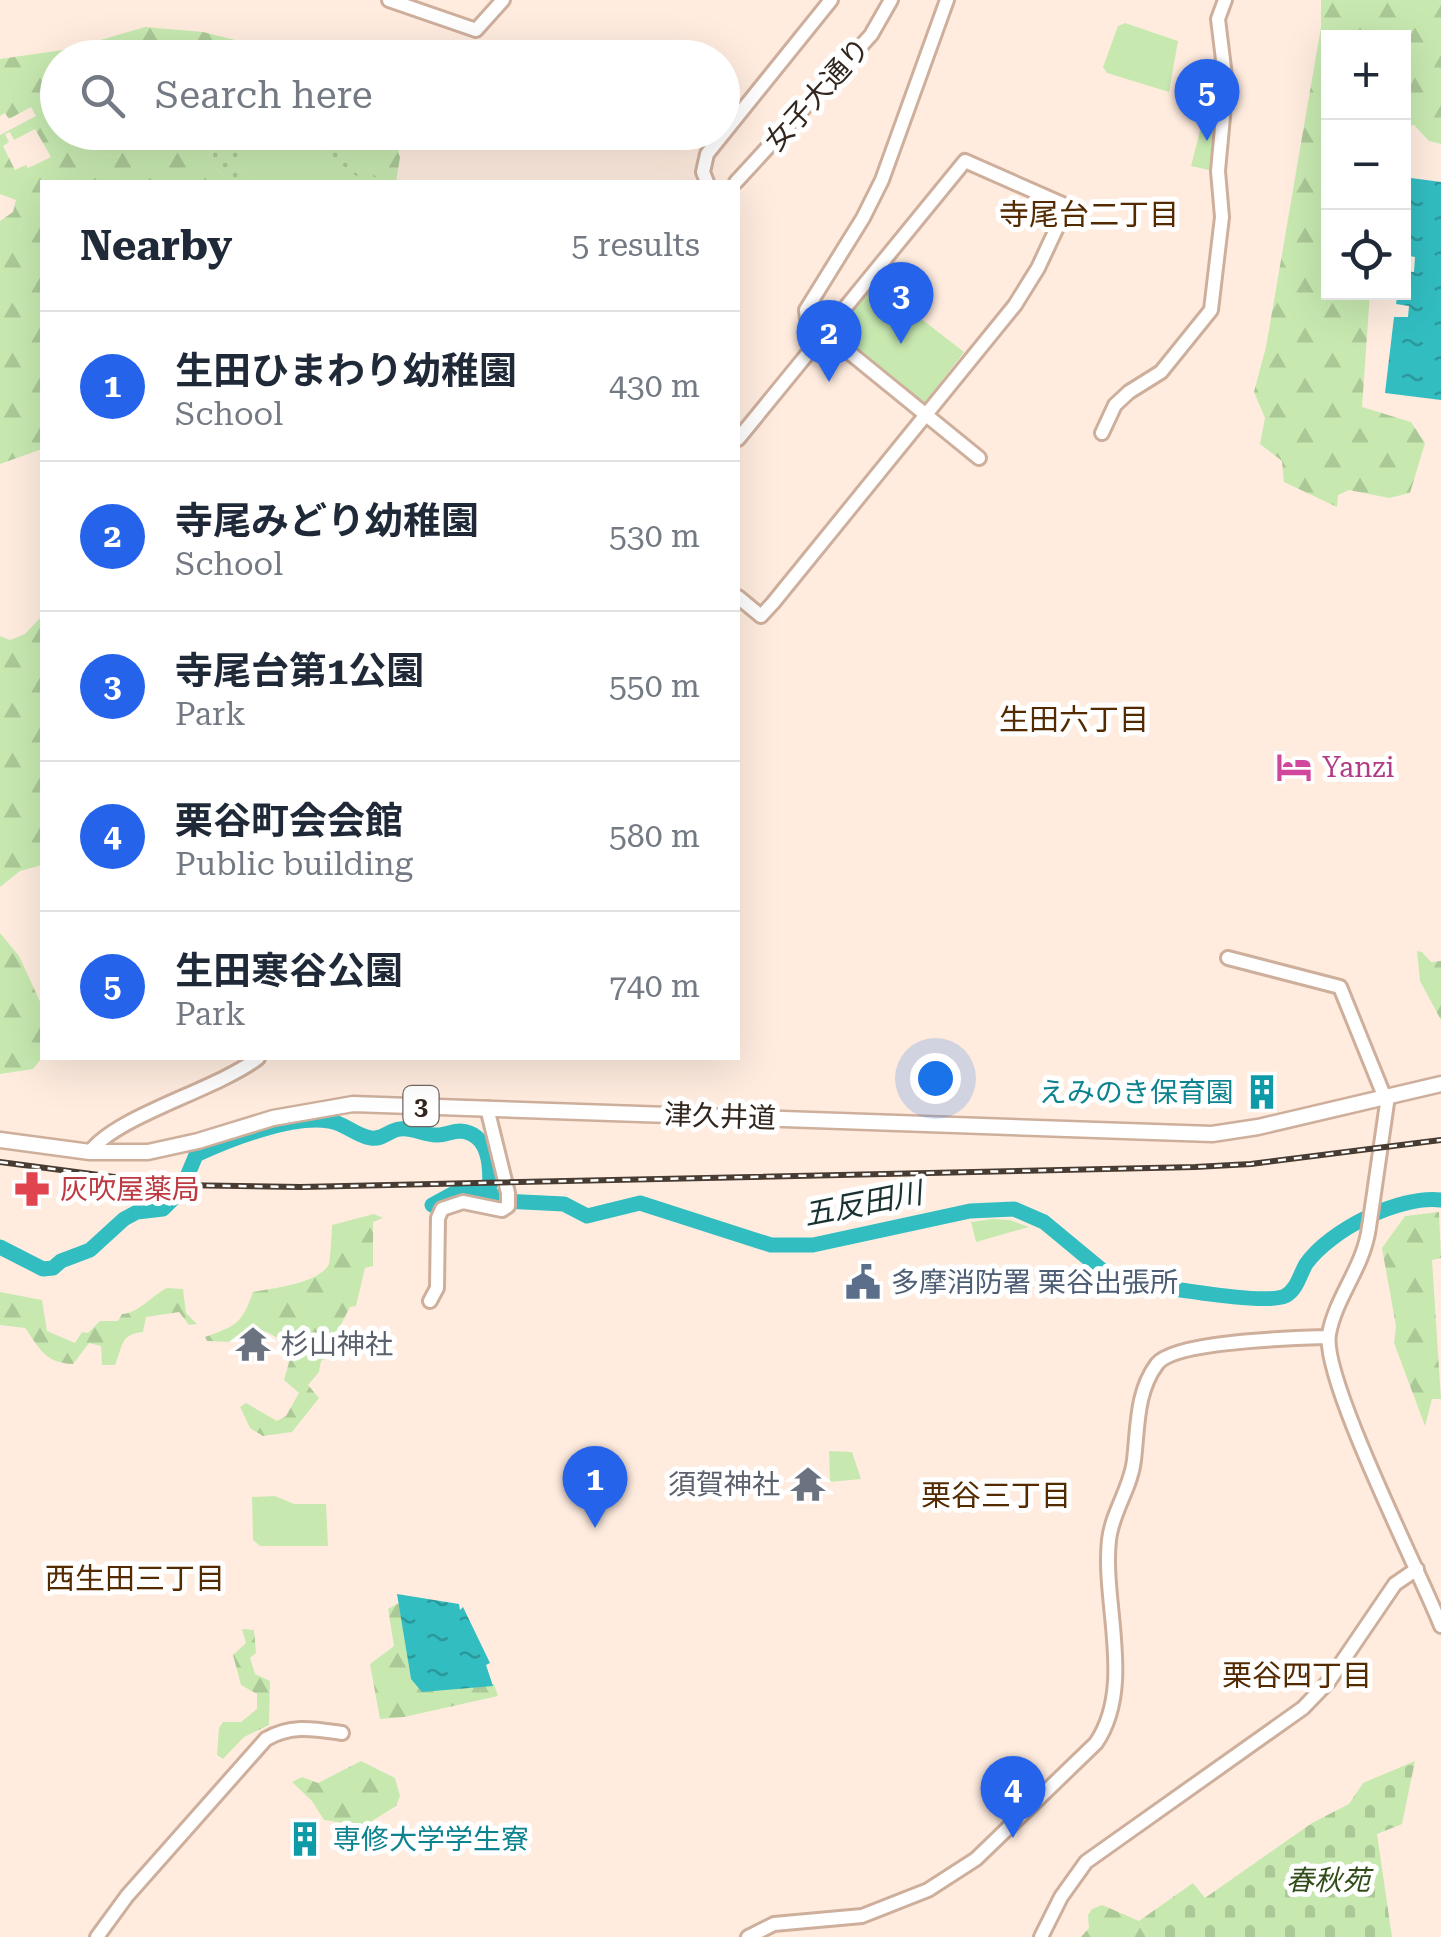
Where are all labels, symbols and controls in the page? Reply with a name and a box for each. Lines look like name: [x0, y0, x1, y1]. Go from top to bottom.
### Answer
map controls: [1321, 30, 1411, 300]
button: +: [1321, 30, 1411, 120]
street label: 女子大通り: [758, 31, 876, 157]
search box: [40, 40, 740, 150]
pin: 5: [1174, 58, 1240, 141]
icon: search: [75, 68, 130, 123]
text: Search here: [155, 73, 373, 117]
button: −: [1321, 120, 1411, 210]
district label: 寺尾台二丁目: [999, 197, 1179, 232]
button: locate: [1321, 210, 1411, 300]
text: Nearby: [80, 221, 232, 270]
text: 5 results: [572, 226, 700, 264]
pin: 3: [868, 262, 934, 344]
pin: 2: [796, 300, 862, 382]
text: 生田ひまわり幼稚園: [175, 349, 517, 393]
text: 1: [104, 367, 121, 405]
text: 430 m: [609, 367, 700, 405]
text: School: [175, 395, 283, 433]
text: 寺尾みどり幼稚園: [175, 499, 479, 543]
text: 2: [104, 517, 121, 555]
text: 530 m: [609, 517, 700, 555]
text: School: [175, 545, 283, 583]
text: 寺尾台第1公園: [175, 649, 424, 693]
text: 3: [104, 667, 121, 705]
text: 550 m: [609, 667, 700, 705]
text: Park: [175, 695, 246, 733]
district label: 生田六丁目: [999, 702, 1149, 737]
hotel icon: Yanzi: [1275, 748, 1313, 786]
place label: Yanzi: [1322, 751, 1394, 784]
text: 栗谷町会会館: [175, 799, 403, 843]
text: 4: [104, 817, 121, 855]
text: 580 m: [609, 817, 700, 855]
text: Public building: [175, 845, 413, 883]
text: 生田寒谷公園: [175, 949, 403, 993]
text: 5: [104, 967, 121, 1005]
text: 740 m: [609, 967, 700, 1005]
text: Park: [175, 995, 246, 1033]
your location: [910, 1053, 961, 1104]
building icon: えみのき保育園: [1243, 1073, 1281, 1111]
place label: えみのき保育園: [1039, 1076, 1234, 1109]
road number: 3: [404, 1086, 438, 1126]
street label: 津久井道: [663, 1098, 777, 1135]
pharmacy icon: 灰吹屋薬局: [13, 1170, 51, 1208]
place label: 灰吹屋薬局: [60, 1173, 200, 1206]
water label: 五反田川: [801, 1174, 928, 1232]
public building icon: 多摩消防署 栗谷出張所: [844, 1263, 882, 1301]
place label: 多摩消防署 栗谷出張所: [891, 1266, 1178, 1299]
temple icon: 杉山神社: [234, 1325, 272, 1363]
place label: 杉山神社: [281, 1328, 393, 1361]
pin: 1: [562, 1446, 628, 1528]
temple icon: 須賀神社: [789, 1465, 827, 1503]
place label: 須賀神社: [668, 1468, 780, 1501]
district label: 栗谷三丁目: [921, 1478, 1071, 1513]
district label: 西生田三丁目: [45, 1561, 225, 1596]
district label: 栗谷四丁目: [1222, 1658, 1372, 1693]
pin: 4: [980, 1756, 1046, 1838]
building icon: 専修大学学生寮: [286, 1820, 324, 1858]
place label: 専修大学学生寮: [333, 1823, 529, 1856]
park label: 春秋苑: [1286, 1864, 1374, 1897]

